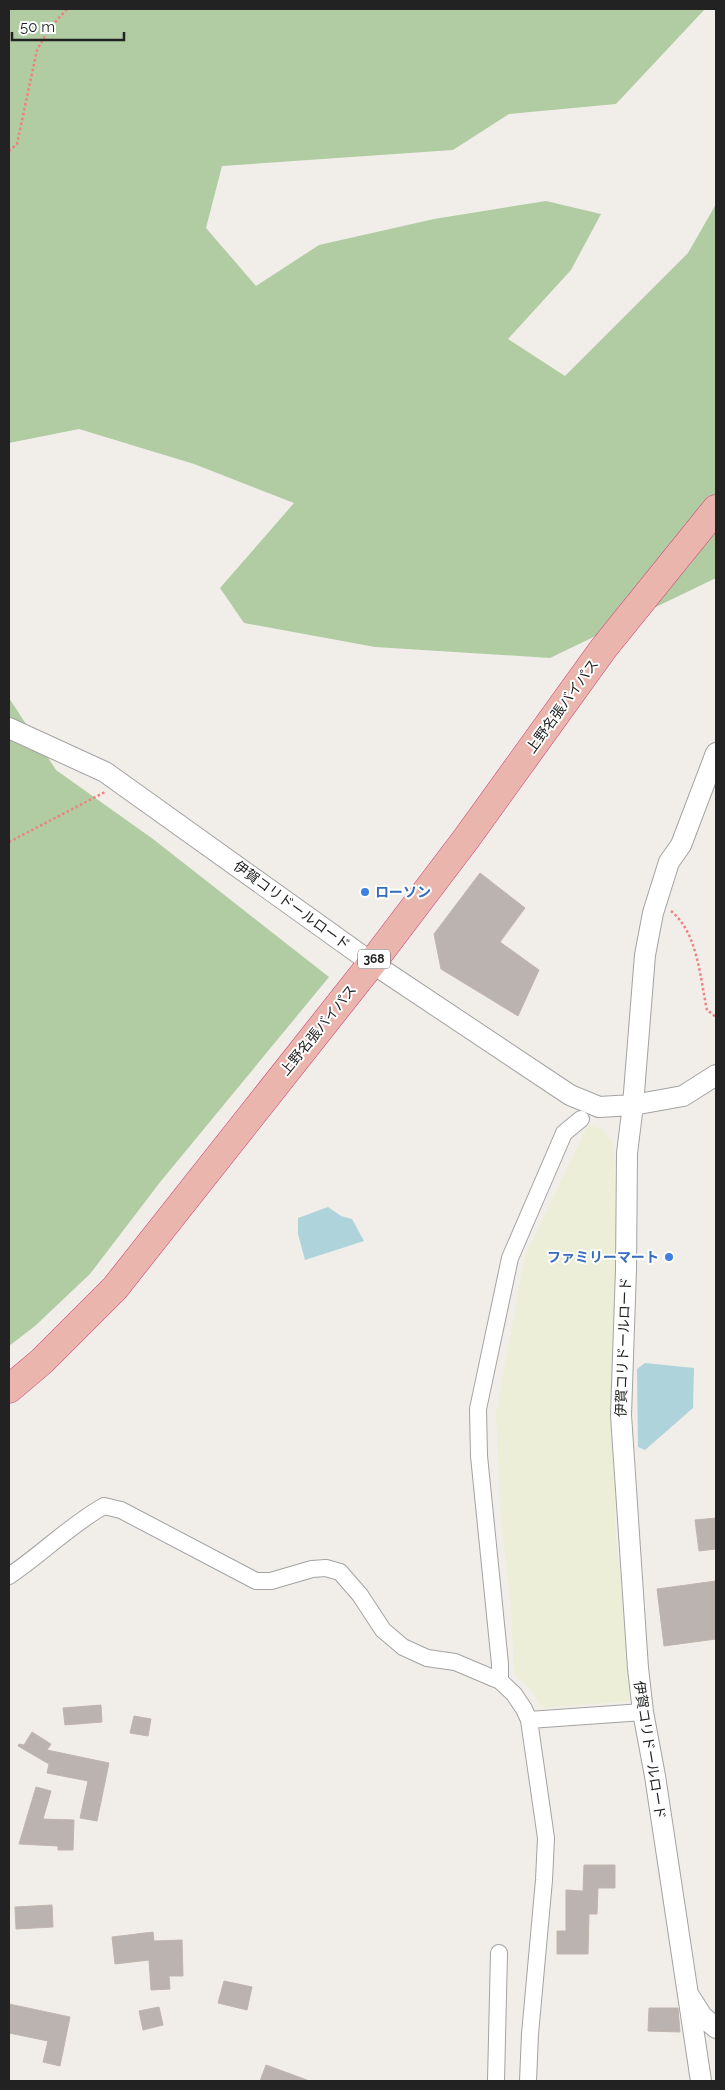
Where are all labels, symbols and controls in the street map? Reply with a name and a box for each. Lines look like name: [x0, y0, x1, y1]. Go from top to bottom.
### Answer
scale bar: [12, 10, 125, 42]
text: 50 m: [20, 18, 55, 36]
street label: 上野名張バイパス: [523, 656, 601, 756]
street label: 伊賀コリドールロード: [231, 857, 353, 953]
place label: ローソン: [375, 884, 431, 900]
marker: ローソン: [359, 886, 371, 898]
road number: 368: [358, 950, 390, 969]
street label: 上野名張バイパス: [277, 982, 359, 1078]
place label: ファミリーマート: [547, 1249, 659, 1265]
marker: ファミリーマート: [663, 1251, 675, 1263]
street label: 伊賀コリドールロード: [613, 1277, 633, 1417]
street label: 伊賀コリドールロード: [631, 1680, 669, 1820]

